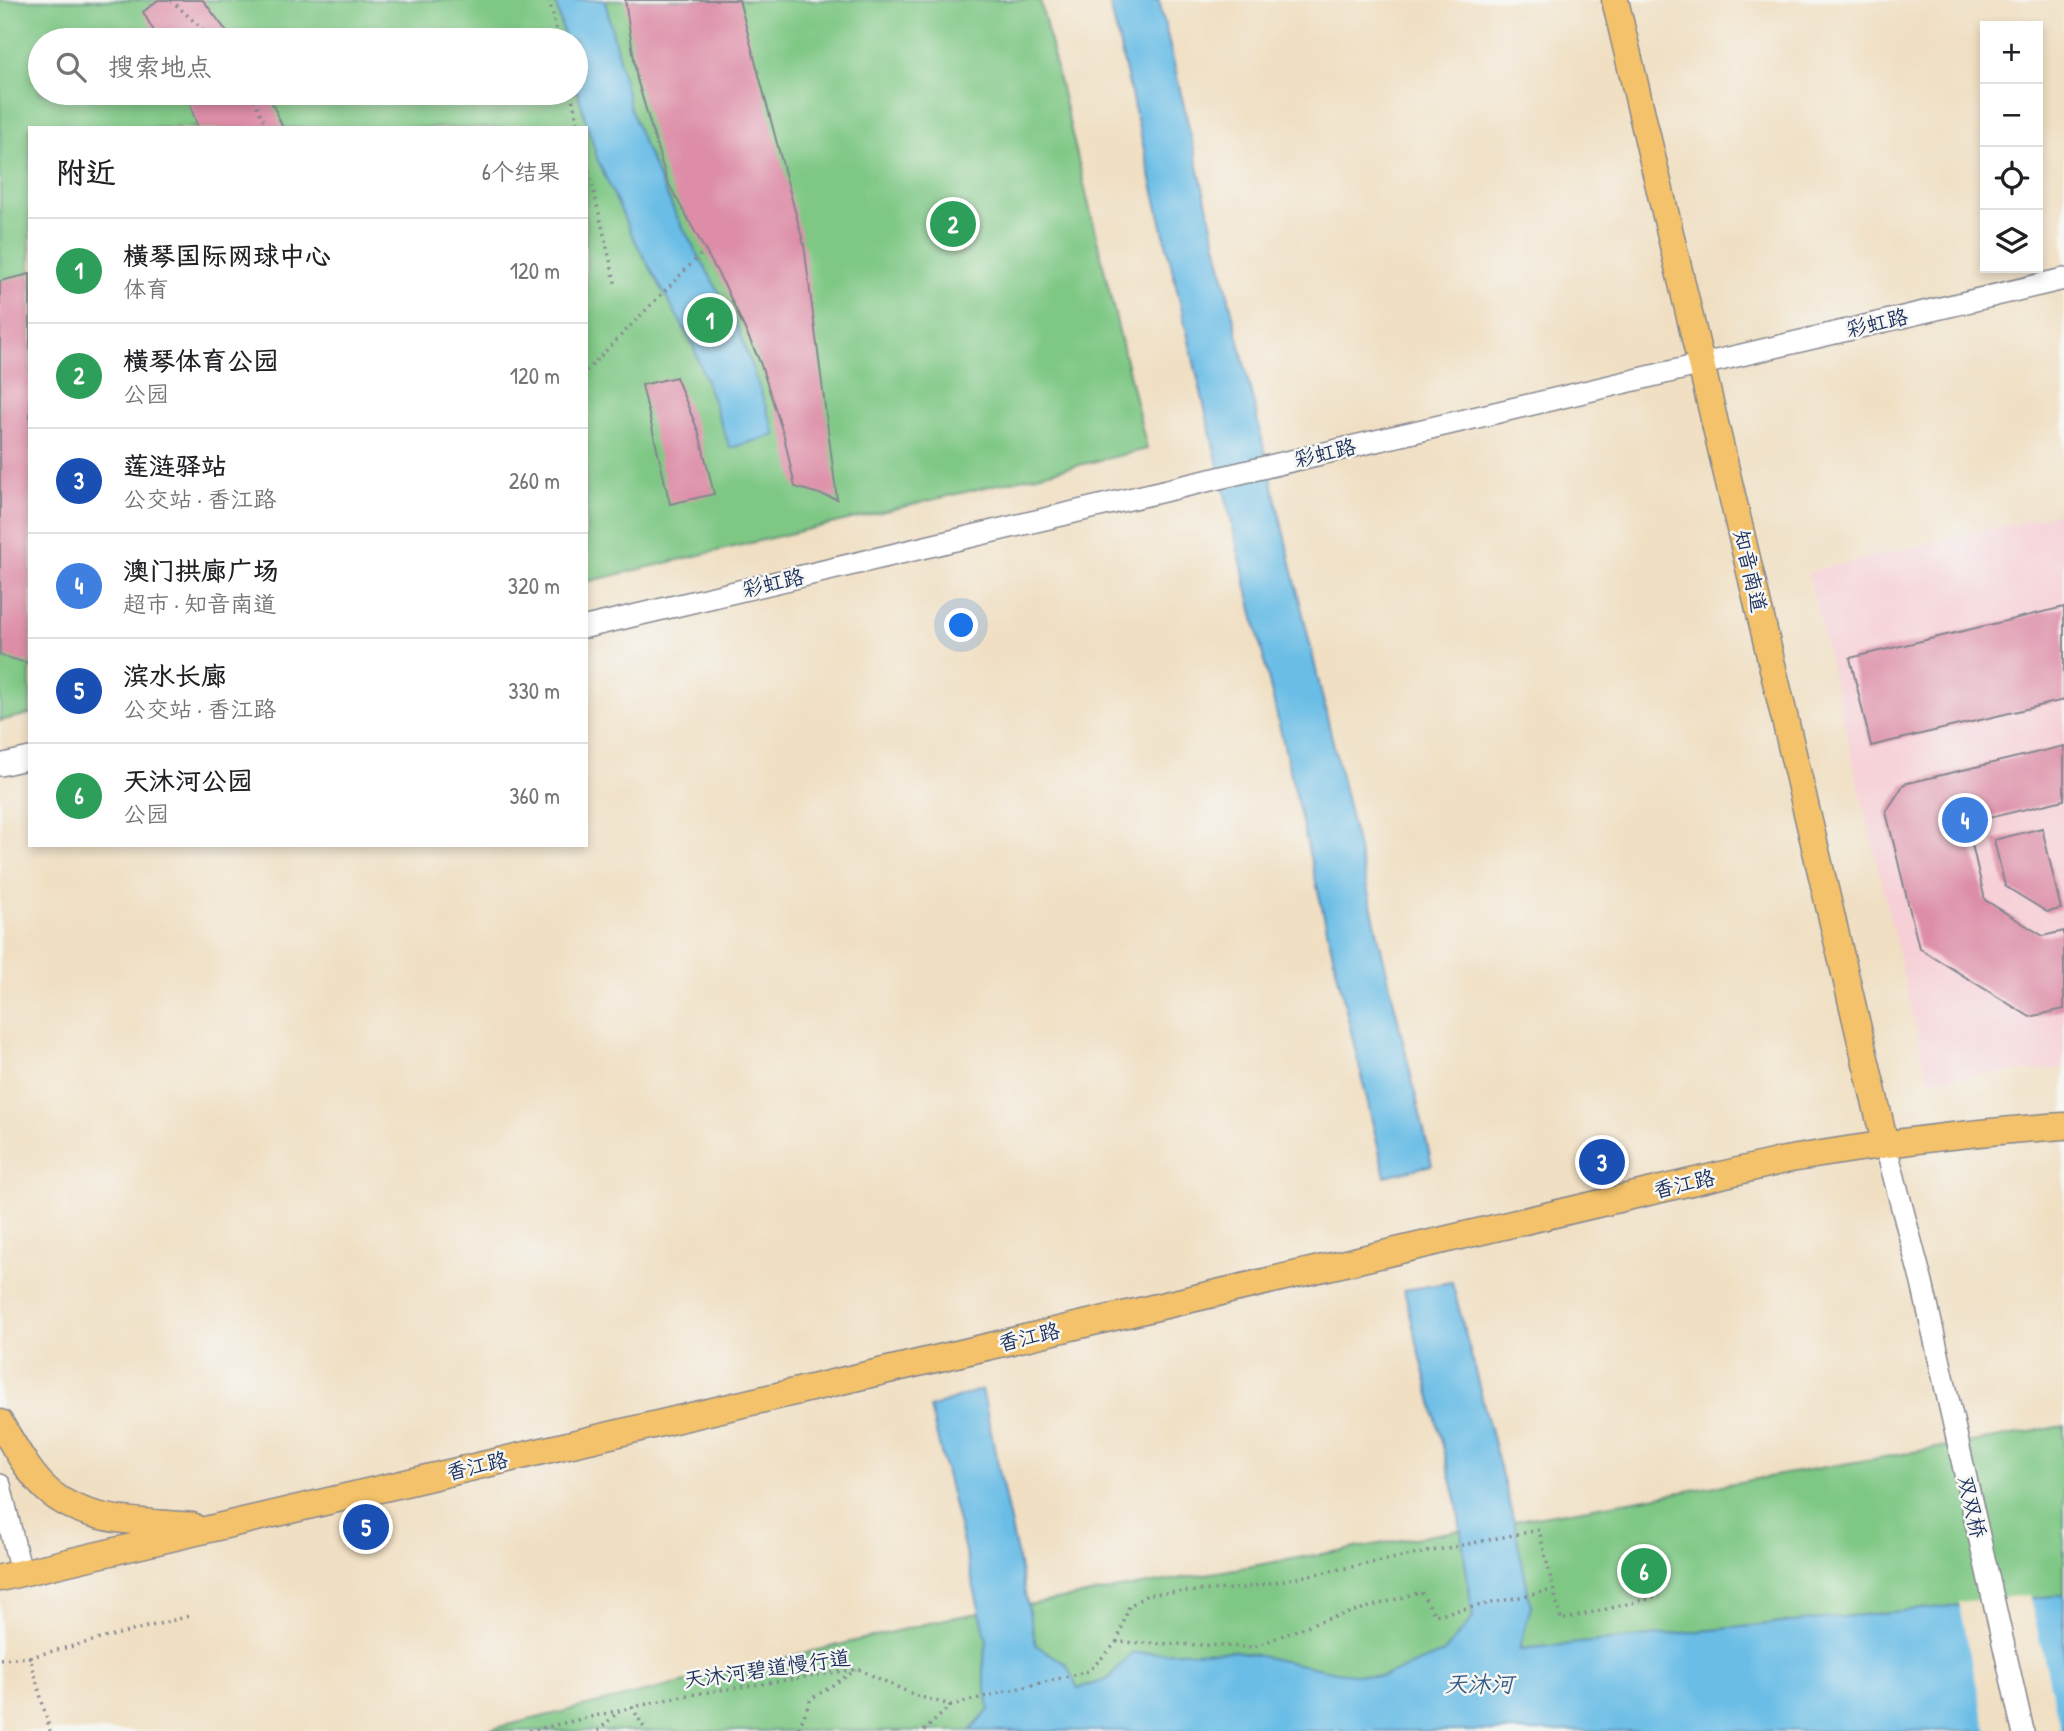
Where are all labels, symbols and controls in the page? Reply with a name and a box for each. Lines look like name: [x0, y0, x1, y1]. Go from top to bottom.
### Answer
map controls: [1980, 21, 2043, 273]
button: +: [1980, 21, 2043, 84]
search box: [28, 28, 588, 105]
icon: search: [52, 48, 90, 86]
text: 搜索地点: [108, 49, 212, 84]
button: −: [1980, 84, 2043, 147]
button: locate: [1980, 147, 2043, 210]
text: 附近: [56, 152, 116, 192]
text: 6个结果: [482, 156, 560, 187]
pin: 2: [930, 198, 976, 250]
button: layers: [1980, 210, 2043, 273]
text: 横琴国际网球中心: [123, 238, 331, 273]
text: 1: [75, 255, 83, 286]
text: 120 m: [510, 255, 560, 286]
text: 体育: [123, 273, 169, 304]
pin: 1: [687, 294, 733, 346]
street label: 彩虹路: [1843, 301, 1911, 344]
text: 横琴体育公园: [123, 343, 279, 378]
text: 2: [74, 360, 84, 391]
text: 120 m: [510, 360, 560, 391]
text: 公园: [123, 378, 169, 409]
street label: 彩虹路: [1291, 431, 1359, 474]
text: 莲涟驿站: [123, 448, 227, 483]
text: 3: [74, 465, 84, 496]
text: 260 m: [509, 465, 560, 496]
text: 公交站 · 香江路: [123, 483, 276, 514]
street label: 知音南道: [1727, 527, 1774, 615]
text: 澳门拱廊广场: [123, 553, 279, 588]
street label: 彩虹路: [739, 561, 807, 604]
text: 4: [75, 570, 83, 601]
text: 320 m: [508, 570, 560, 601]
text: 超市 · 知音南道: [123, 588, 276, 619]
your location: [944, 608, 978, 642]
text: 滨水长廊: [123, 658, 227, 693]
text: 5: [74, 675, 84, 706]
text: 330 m: [508, 675, 560, 706]
text: 公交站 · 香江路: [123, 693, 276, 724]
text: 天沐河公园: [123, 763, 253, 798]
text: 6: [74, 780, 84, 811]
text: 360 m: [509, 780, 560, 811]
pin: 4: [1942, 794, 1988, 846]
text: 公园: [123, 798, 169, 829]
pin: 3: [1579, 1136, 1625, 1188]
street label: 香江路: [1650, 1162, 1718, 1205]
street label: 香江路: [995, 1315, 1063, 1358]
street label: 香江路: [443, 1444, 511, 1487]
street label: 双双桥: [1951, 1473, 1994, 1541]
pin: 5: [343, 1501, 389, 1553]
pin: 6: [1621, 1545, 1667, 1597]
street label: 天沐河碧道慢行道: [682, 1642, 852, 1695]
water label: 天沐河: [1445, 1668, 1518, 1699]

